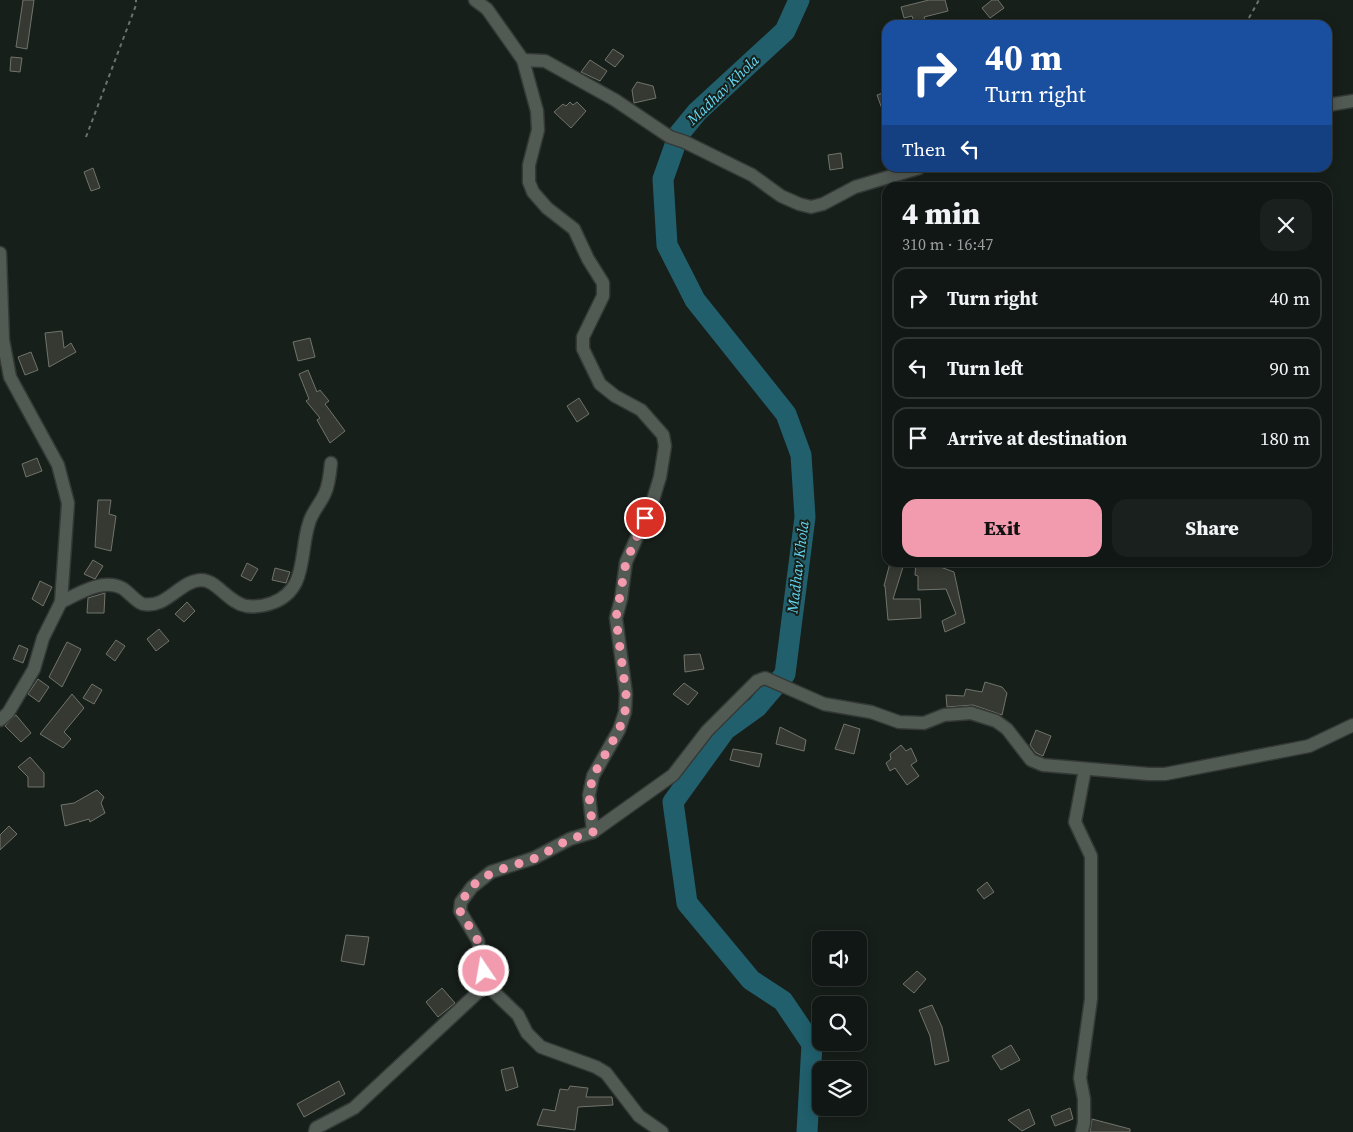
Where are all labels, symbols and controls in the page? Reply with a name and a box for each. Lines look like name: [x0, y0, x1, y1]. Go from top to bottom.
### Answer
text: 40 m: [985, 34, 1062, 82]
icon: right: [902, 40, 967, 105]
water label: Madhav Khola: [681, 50, 763, 130]
text: Turn right: [985, 79, 1086, 109]
icon: left: [956, 135, 984, 163]
text: Then: [902, 136, 946, 162]
text: 4 min: [902, 193, 980, 234]
button: close: [1260, 199, 1312, 251]
text: 310 m · 16:47: [902, 233, 993, 255]
icon: right: [904, 284, 932, 312]
text: Turn right: [947, 285, 1038, 311]
text: 40 m: [1269, 285, 1310, 311]
icon: left: [904, 354, 932, 382]
text: Turn left: [947, 355, 1023, 381]
text: 90 m: [1269, 355, 1310, 381]
icon: arrive: [904, 424, 932, 452]
text: Arrive at destination: [947, 425, 1127, 451]
text: 180 m: [1260, 425, 1310, 451]
pin: [624, 497, 666, 539]
button: Exit: [902, 499, 1102, 557]
button: Share: [1112, 499, 1312, 557]
icon: arrive: [631, 504, 659, 532]
water label: Madhav Khola: [781, 519, 814, 615]
map controls: [812, 931, 867, 1116]
button: sound: [812, 931, 867, 986]
position arrow: [457, 944, 509, 996]
button: search: [812, 996, 867, 1051]
button: layers: [812, 1061, 867, 1116]

